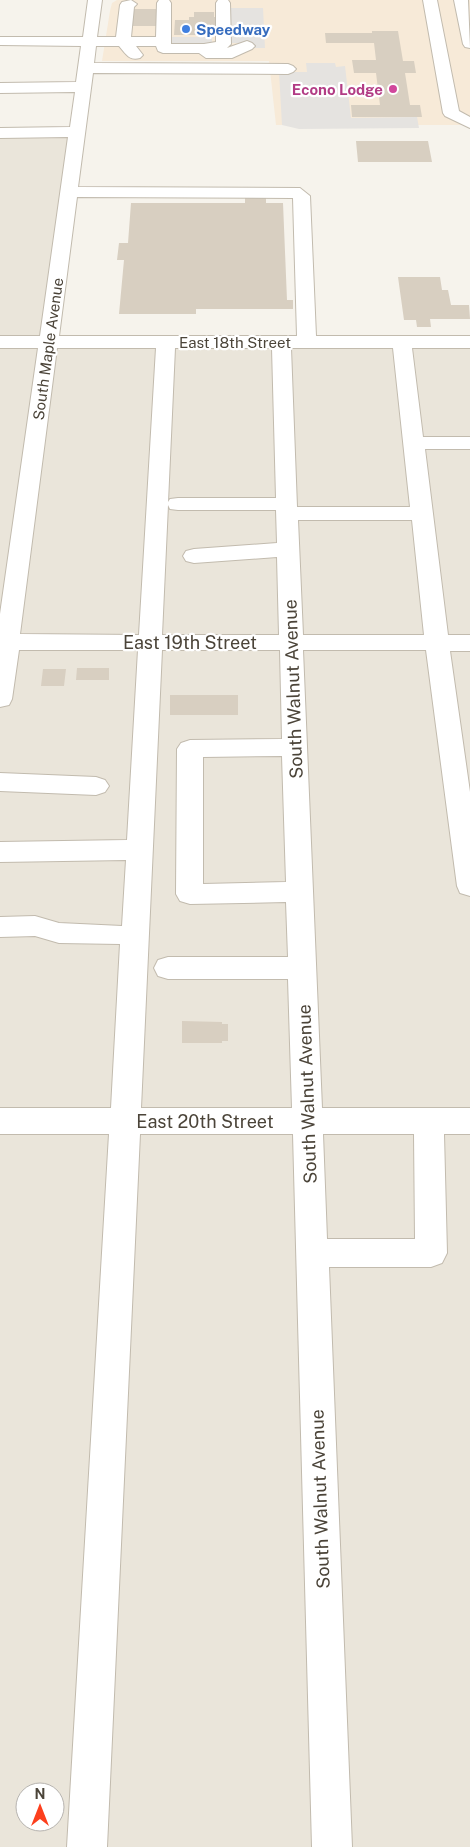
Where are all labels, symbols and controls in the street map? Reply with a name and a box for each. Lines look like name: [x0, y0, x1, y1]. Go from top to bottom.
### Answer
place label: Speedway: [196, 21, 271, 38]
marker: Speedway: [180, 23, 192, 35]
place label: Econo Lodge: [292, 81, 383, 98]
marker: Econo Lodge: [387, 83, 399, 95]
street label: South Maple Avenue: [30, 277, 66, 421]
street label: East 18th Street: [179, 334, 291, 351]
street label: South Walnut Avenue: [279, 599, 307, 779]
street label: East 19th Street: [123, 632, 257, 653]
street label: South Walnut Avenue: [293, 1004, 321, 1184]
street label: East 20th Street: [136, 1111, 274, 1132]
street label: South Walnut Avenue: [306, 1409, 334, 1589]
north arrow: [15, 1782, 65, 1832]
text: N: [35, 1786, 45, 1802]

